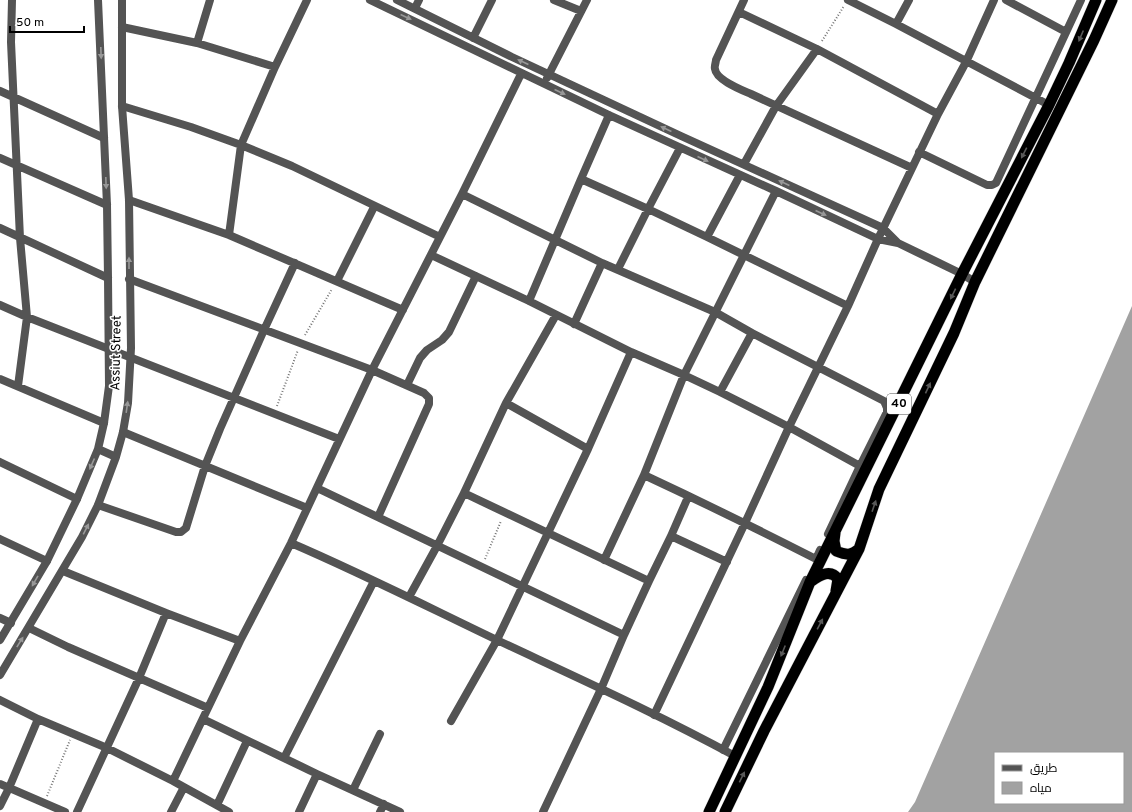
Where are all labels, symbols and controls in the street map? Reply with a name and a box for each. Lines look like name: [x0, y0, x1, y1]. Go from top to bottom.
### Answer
scale bar: [10, 8, 84, 34]
one-way arrow: [400, 14, 411, 20]
text: 50 m: [16, 15, 44, 31]
one-way arrow: [1078, 30, 1084, 41]
one-way arrow: [97, 47, 104, 59]
one-way arrow: [517, 59, 528, 65]
one-way arrow: [554, 89, 566, 95]
one-way arrow: [660, 126, 671, 132]
one-way arrow: [1021, 147, 1027, 159]
one-way arrow: [698, 156, 710, 162]
one-way arrow: [103, 177, 109, 190]
one-way arrow: [778, 180, 790, 186]
one-way arrow: [816, 210, 827, 216]
one-way arrow: [126, 256, 132, 269]
one-way arrow: [950, 288, 956, 299]
street label: Assiut Street: [108, 315, 126, 391]
one-way arrow: [925, 382, 931, 393]
road number: 40: [887, 394, 911, 414]
one-way arrow: [124, 401, 130, 413]
one-way arrow: [89, 459, 95, 470]
one-way arrow: [871, 499, 877, 511]
one-way arrow: [83, 524, 89, 535]
one-way arrow: [31, 575, 38, 587]
one-way arrow: [817, 618, 823, 630]
one-way arrow: [17, 636, 24, 647]
one-way arrow: [779, 645, 785, 657]
legend: [994, 752, 1124, 804]
text: طريق: [1030, 761, 1058, 777]
one-way arrow: [739, 771, 745, 783]
text: مياه: [1030, 781, 1052, 797]

